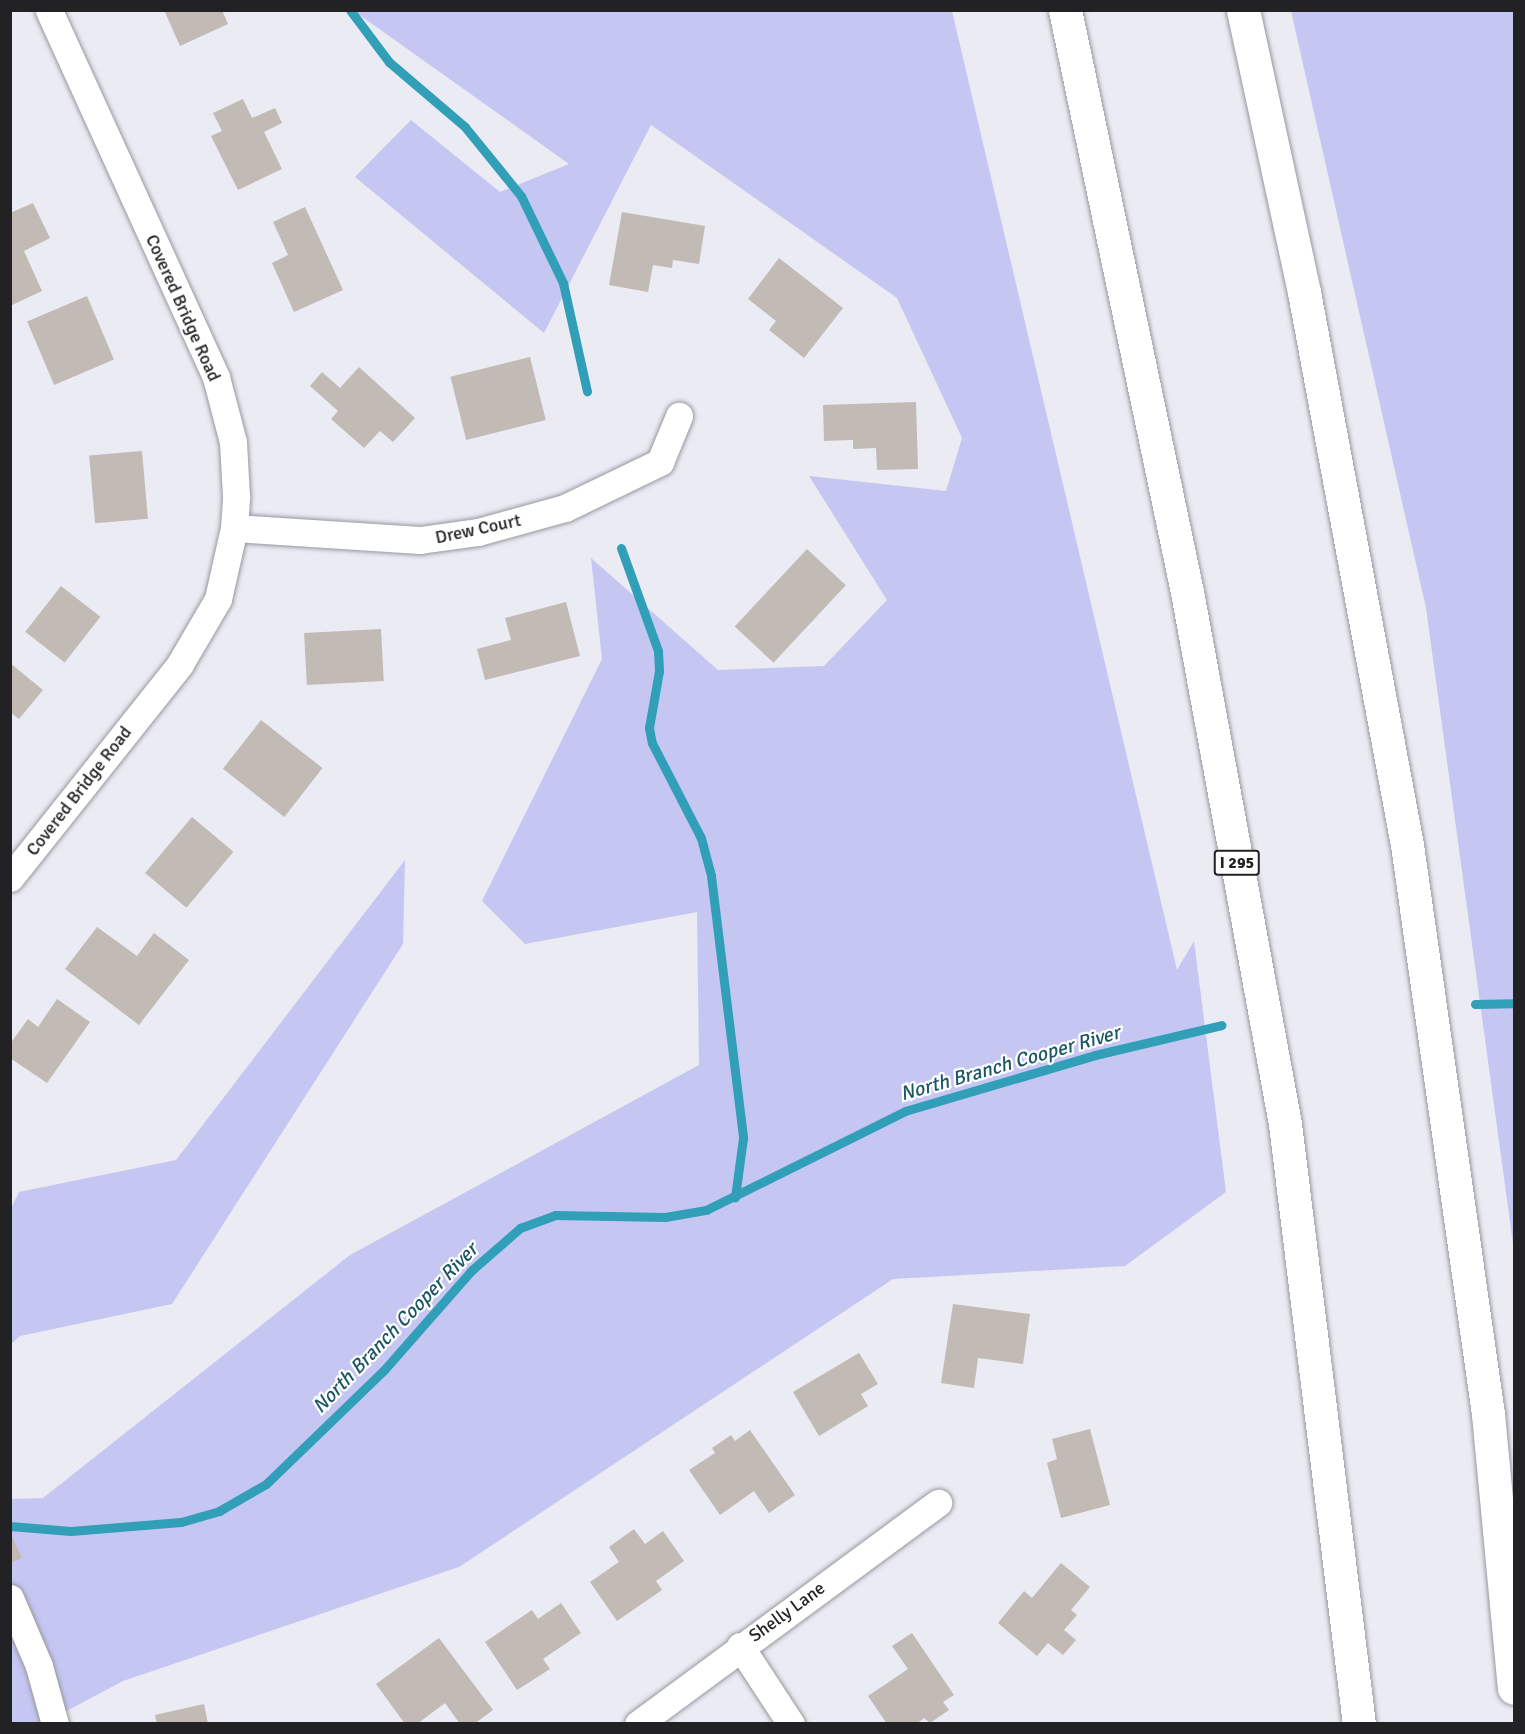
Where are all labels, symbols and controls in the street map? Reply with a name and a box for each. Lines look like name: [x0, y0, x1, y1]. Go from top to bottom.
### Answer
street label: Covered Bridge Road: [141, 231, 225, 385]
street label: Drew Court: [433, 509, 523, 549]
street label: Covered Bridge Road: [22, 722, 136, 860]
road number: I 295: [1213, 850, 1261, 876]
water label: North Branch Cooper River: [897, 1020, 1123, 1106]
water label: North Branch Cooper River: [307, 1238, 483, 1418]
street label: Shelly Lane: [745, 1577, 829, 1647]

